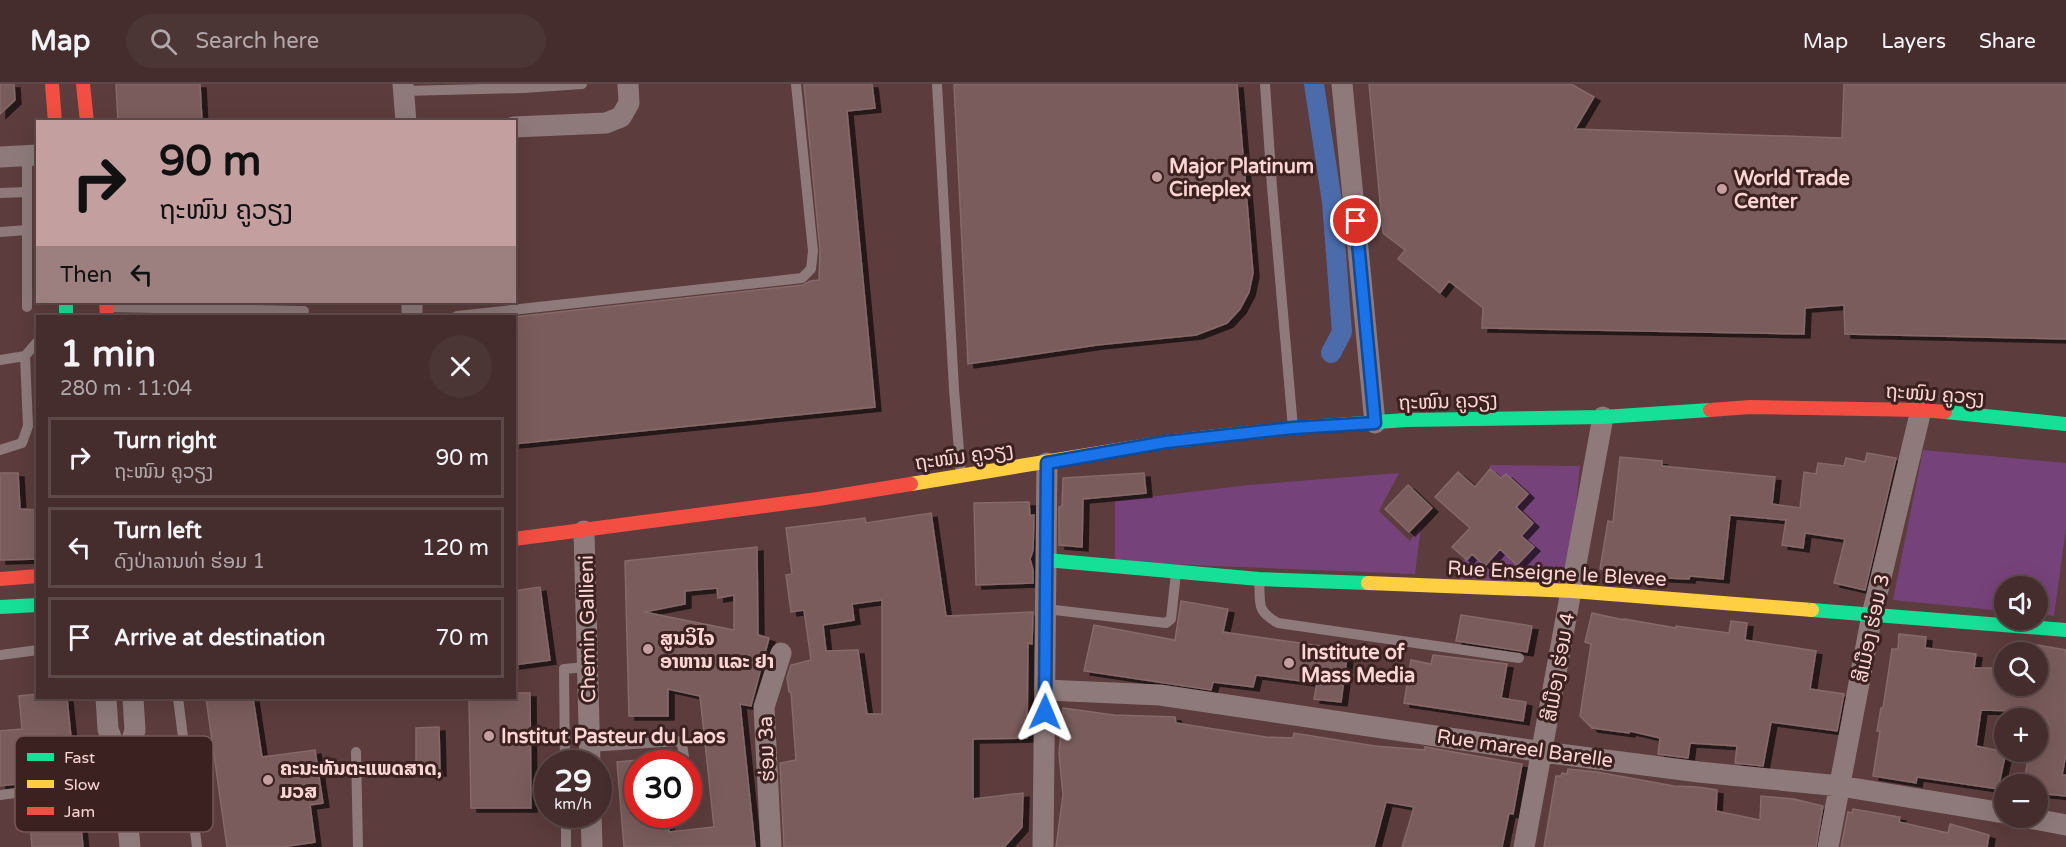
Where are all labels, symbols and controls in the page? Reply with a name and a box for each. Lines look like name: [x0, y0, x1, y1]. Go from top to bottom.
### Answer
search box: [126, 14, 546, 68]
text: Map: [30, 24, 90, 58]
icon: search: [147, 25, 180, 58]
text: Search here: [195, 28, 319, 54]
text: Map: [1803, 29, 1848, 54]
text: Layers: [1881, 29, 1946, 54]
text: Share: [1979, 29, 2036, 54]
text: 90 m: [159, 136, 261, 187]
icon: right: [60, 144, 138, 222]
place label: Major Platinum Cineplex: [1169, 155, 1314, 202]
place label: World Trade Center: [1734, 167, 1850, 214]
marker: Major Platinum Cineplex: [1150, 170, 1164, 184]
marker: World Trade Center: [1715, 182, 1729, 196]
text: ຖະໜົນ ຄູວຽງ: [159, 194, 293, 227]
pin: [1330, 195, 1381, 246]
icon: arrive: [1339, 204, 1372, 237]
icon: left: [125, 258, 158, 291]
text: Then: [60, 262, 113, 288]
text: 1 min: [60, 333, 156, 376]
button: close: [429, 335, 492, 398]
text: 280 m · 11:04: [60, 377, 192, 401]
street label: ຖະໜົນ ຄູວຽງ: [1884, 380, 1985, 410]
street label: ຖະໜົນ ຄູວຽງ: [1398, 388, 1498, 416]
text: Turn right: [114, 428, 216, 454]
street label: ຖະໜົນ ຄູວຽງ: [913, 438, 1015, 476]
icon: right: [63, 441, 96, 474]
text: 90 m: [435, 445, 489, 471]
text: ຖະໜົນ ຄູວຽງ: [114, 460, 214, 484]
text: Turn left: [114, 518, 202, 544]
icon: left: [63, 531, 96, 564]
text: 120 m: [422, 535, 489, 561]
text: ດົງປ່າລານທ່າ ຮ່ອມ 1: [114, 550, 265, 574]
street label: Chemin Gallieni: [575, 555, 601, 703]
street label: Rue Enseigne le Blevee: [1447, 556, 1667, 592]
street label: ສີເມືອງ ຮ່ອມ 3: [1849, 572, 1895, 685]
map controls: [1994, 576, 2048, 828]
button: sound: [1994, 576, 2048, 630]
street label: ສີເມືອງ ຮ່ອມ 4: [1538, 611, 1580, 724]
icon: arrive: [63, 621, 96, 654]
text: Arrive at destination: [114, 625, 325, 651]
text: 70 m: [435, 625, 489, 651]
place label: ສູນວິໄຈ ອາຫານ ແລະ ຢາ: [660, 627, 774, 674]
place label: Institute of Mass Media: [1301, 641, 1415, 688]
marker: ສູນວິໄຈ ອາຫານ ແລະ ຢາ: [641, 642, 655, 656]
button: search: [1994, 642, 2048, 696]
marker: Institute of Mass Media: [1282, 656, 1296, 670]
position arrow: [1013, 680, 1077, 744]
button: +: [1994, 708, 2048, 762]
street label: ຮ່ອມ 3a: [754, 716, 780, 782]
place label: Institut Pasteur du Laos: [501, 725, 726, 749]
street label: Rue mareel Barelle: [1435, 725, 1615, 773]
marker: Institut Pasteur du Laos: [482, 729, 496, 743]
legend: [15, 736, 213, 832]
text: Fast: [64, 748, 95, 768]
speed limit sign: 30: [624, 750, 702, 828]
place label: ຄະນະທັນຕະແພດສາດ, ມວສ: [280, 757, 442, 804]
text: 29: [554, 763, 592, 800]
marker: ຄະນະທັນຕະແພດສາດ, ມວສ: [261, 773, 275, 787]
button: −: [1994, 774, 2048, 828]
text: Slow: [64, 775, 100, 795]
text: km/h: [554, 795, 592, 813]
text: Jam: [64, 802, 95, 822]

